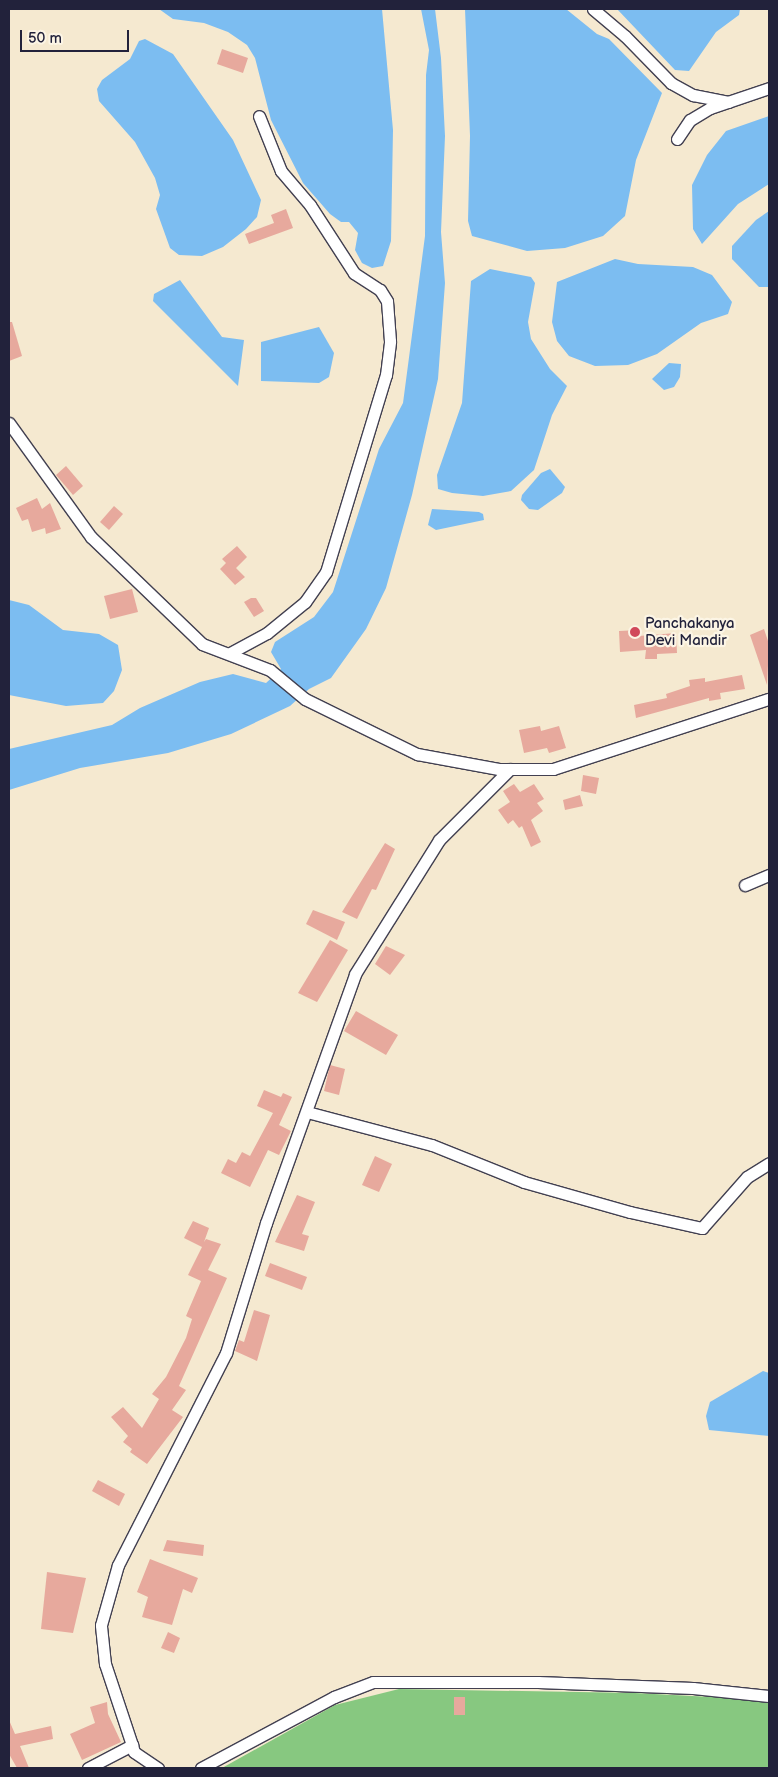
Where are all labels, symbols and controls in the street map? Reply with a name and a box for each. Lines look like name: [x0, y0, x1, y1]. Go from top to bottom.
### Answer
scale bar: [22, 20, 131, 52]
text: 50 m: [28, 29, 62, 48]
place label: Panchakanya Devi Mandir: [645, 614, 734, 649]
marker: Panchakanya Devi Mandir: [629, 626, 641, 638]

